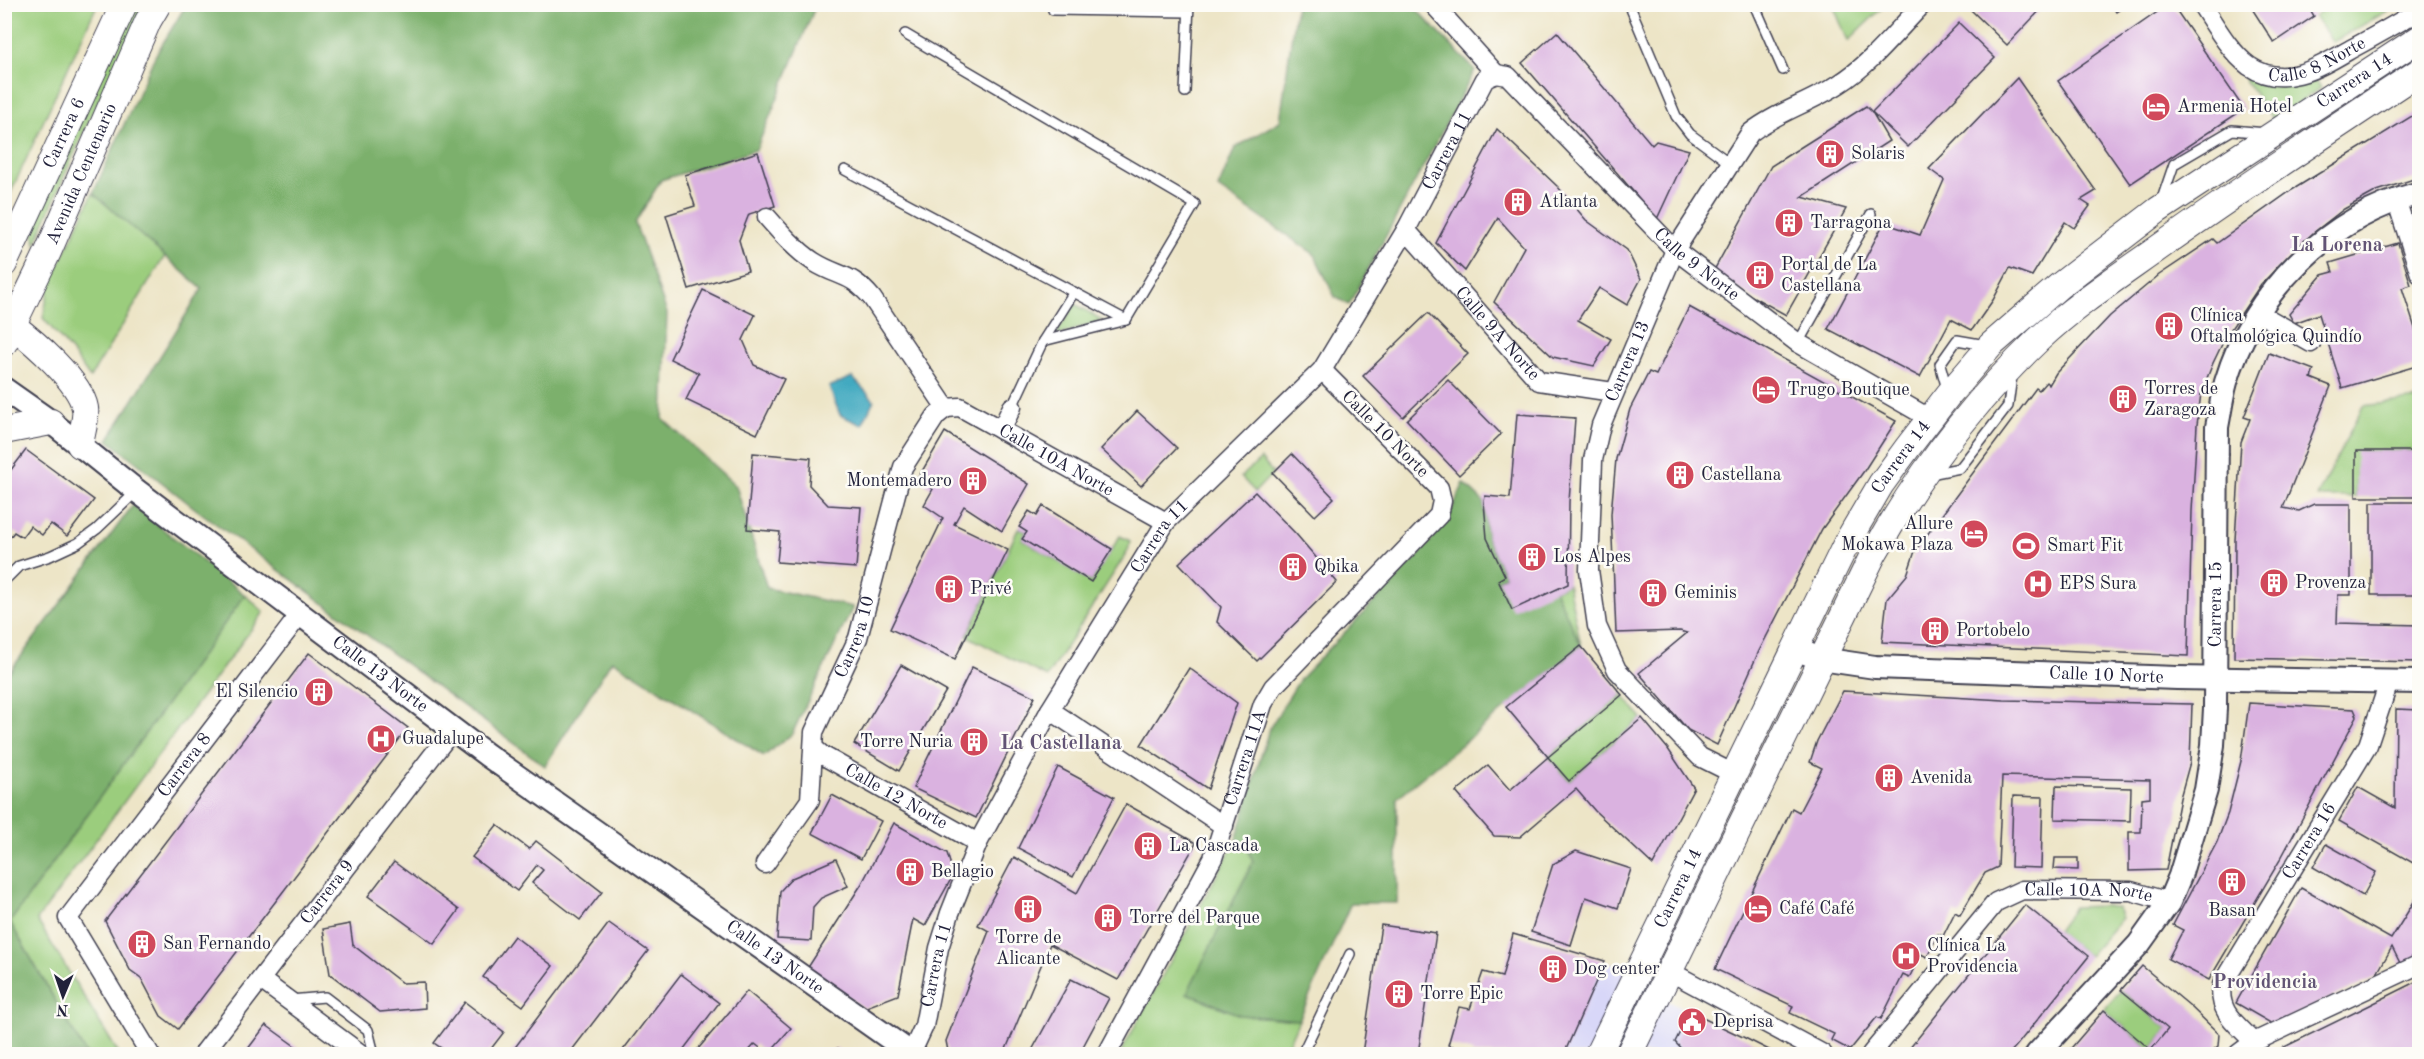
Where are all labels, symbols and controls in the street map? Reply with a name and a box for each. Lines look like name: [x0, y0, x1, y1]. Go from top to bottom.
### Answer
street label: Calle 8 Norte: [2267, 34, 2369, 86]
street label: Carrera 14: [2314, 50, 2396, 112]
hotel icon: Armenia Hotel: [2140, 91, 2172, 123]
street label: Carrera 6: [40, 95, 88, 171]
place label: Armenia Hotel: [2177, 98, 2292, 116]
street label: Avenida Centenario: [43, 101, 120, 247]
street label: Carrera 11: [1419, 108, 1475, 193]
building icon: Solaris: [1814, 138, 1846, 170]
place label: Solaris: [1851, 145, 1905, 163]
building icon: Atlanta: [1502, 186, 1534, 218]
place label: Atlanta: [1539, 193, 1598, 211]
building icon: Tarragona: [1773, 207, 1805, 239]
place label: Tarragona: [1810, 214, 1892, 232]
street label: Calle 9 Norte: [1650, 225, 1743, 304]
district label: La Lorena: [2291, 236, 2383, 256]
place label: Portal de La Castellana: [1781, 256, 1877, 295]
building icon: Portal de La Castellana: [1744, 259, 1776, 291]
street label: Calle 9A Norte: [1451, 283, 1543, 384]
place label: Clínica Oftalmológica Quindío: [2190, 307, 2362, 346]
building icon: Clínica Oftalmológica Quindío: [2153, 310, 2185, 342]
street label: Carrera 13: [1603, 318, 1653, 405]
hotel icon: Trugo Boutique: [1750, 374, 1782, 406]
place label: Torres de Zaragoza: [2144, 380, 2218, 419]
place label: Trugo Boutique: [1787, 381, 1910, 399]
building icon: Torres de Zaragoza: [2107, 383, 2139, 415]
street label: Calle 10 Norte: [1338, 387, 1432, 481]
street label: Carrera 14: [1868, 417, 1934, 497]
street label: Calle 10A Norte: [996, 421, 1117, 500]
building icon: Castellana: [1664, 459, 1696, 491]
building icon: Montemadero: [957, 465, 989, 497]
place label: Castellana: [1701, 466, 1782, 484]
place label: Montemadero: [847, 472, 952, 490]
street label: Carrera 11: [1128, 496, 1192, 577]
place label: Allure Mokawa Plaza: [1841, 515, 1953, 554]
hotel icon: Allure Mokawa Plaza: [1958, 518, 1990, 550]
sports icon: Smart Fit: [2010, 530, 2042, 562]
place label: Smart Fit: [2047, 537, 2123, 555]
building icon: Los Alpes: [1516, 541, 1548, 573]
place label: Los Alpes: [1553, 548, 1631, 566]
building icon: Qbika: [1277, 551, 1309, 583]
place label: Qbika: [1314, 558, 1359, 576]
street label: Carrera 15: [2206, 561, 2225, 648]
building icon: Provenza: [2258, 567, 2290, 599]
hospital icon: EPS Sura: [2022, 568, 2054, 600]
building icon: Privé: [933, 573, 965, 605]
place label: Provenza: [2295, 574, 2366, 592]
place label: EPS Sura: [2059, 575, 2137, 593]
building icon: Geminis: [1637, 577, 1669, 609]
place label: Privé: [970, 580, 1011, 598]
place label: Geminis: [1674, 584, 1737, 602]
street label: Carrera 10: [831, 594, 878, 681]
building icon: Portobelo: [1919, 615, 1951, 647]
place label: Portobelo: [1956, 622, 2030, 640]
street label: Calle 13 Norte: [329, 633, 431, 716]
street label: Calle 10 Norte: [2049, 664, 2164, 687]
building icon: El Silencio: [303, 676, 335, 708]
place label: El Silencio: [215, 683, 298, 701]
street label: Carrera 11A: [1221, 707, 1270, 808]
hospital icon: Guadalupe: [365, 723, 397, 755]
building icon: Torre Nuria: [958, 726, 990, 758]
street label: Carrera 8: [155, 730, 215, 801]
place label: Guadalupe: [402, 730, 484, 748]
place label: Torre Nuria: [860, 733, 953, 751]
district label: La Castellana: [1000, 734, 1122, 754]
street label: Calle 12 Norte: [841, 761, 950, 833]
building icon: Avenida: [1873, 762, 1905, 794]
place label: Avenida: [1910, 769, 1973, 787]
street label: Carrera 16: [2279, 800, 2340, 883]
building icon: La Cascada: [1132, 830, 1164, 862]
place label: La Cascada: [1169, 837, 1259, 855]
street label: Carrera 14: [1652, 846, 1705, 931]
building icon: Bellagio: [894, 856, 926, 888]
street label: Carrera 9: [297, 857, 358, 928]
place label: Bellagio: [931, 863, 994, 881]
building icon: Basan: [2216, 866, 2248, 898]
street label: Calle 10A Norte: [2024, 881, 2154, 906]
building icon: Torre de Alicante: [1012, 893, 1044, 925]
hotel icon: Café Café: [1742, 893, 1774, 925]
place label: Café Café: [1779, 900, 1854, 918]
building icon: Torre del Parque: [1092, 902, 1124, 934]
place label: Basan: [2208, 902, 2256, 920]
place label: Torre del Parque: [1129, 909, 1260, 927]
street label: Calle 13 Norte: [723, 917, 827, 998]
street label: Carrera 11: [919, 921, 955, 1009]
building icon: San Fernando: [126, 928, 158, 960]
place label: Torre de Alicante: [995, 929, 1061, 968]
place label: San Fernando: [163, 935, 271, 953]
place label: Clínica La Providencia: [1927, 937, 2018, 976]
hospital icon: Clínica La Providencia: [1890, 940, 1922, 972]
building icon: Dog center: [1537, 953, 1569, 985]
place label: Dog center: [1574, 960, 1660, 978]
north arrow: [33, 966, 93, 1026]
district label: Providencia: [2213, 973, 2317, 993]
building icon: Torre Epic: [1383, 978, 1415, 1010]
place label: Torre Epic: [1420, 985, 1503, 1003]
text: N: [55, 1001, 69, 1017]
public building icon: Deprisa: [1676, 1006, 1708, 1038]
place label: Deprisa: [1713, 1013, 1774, 1031]

